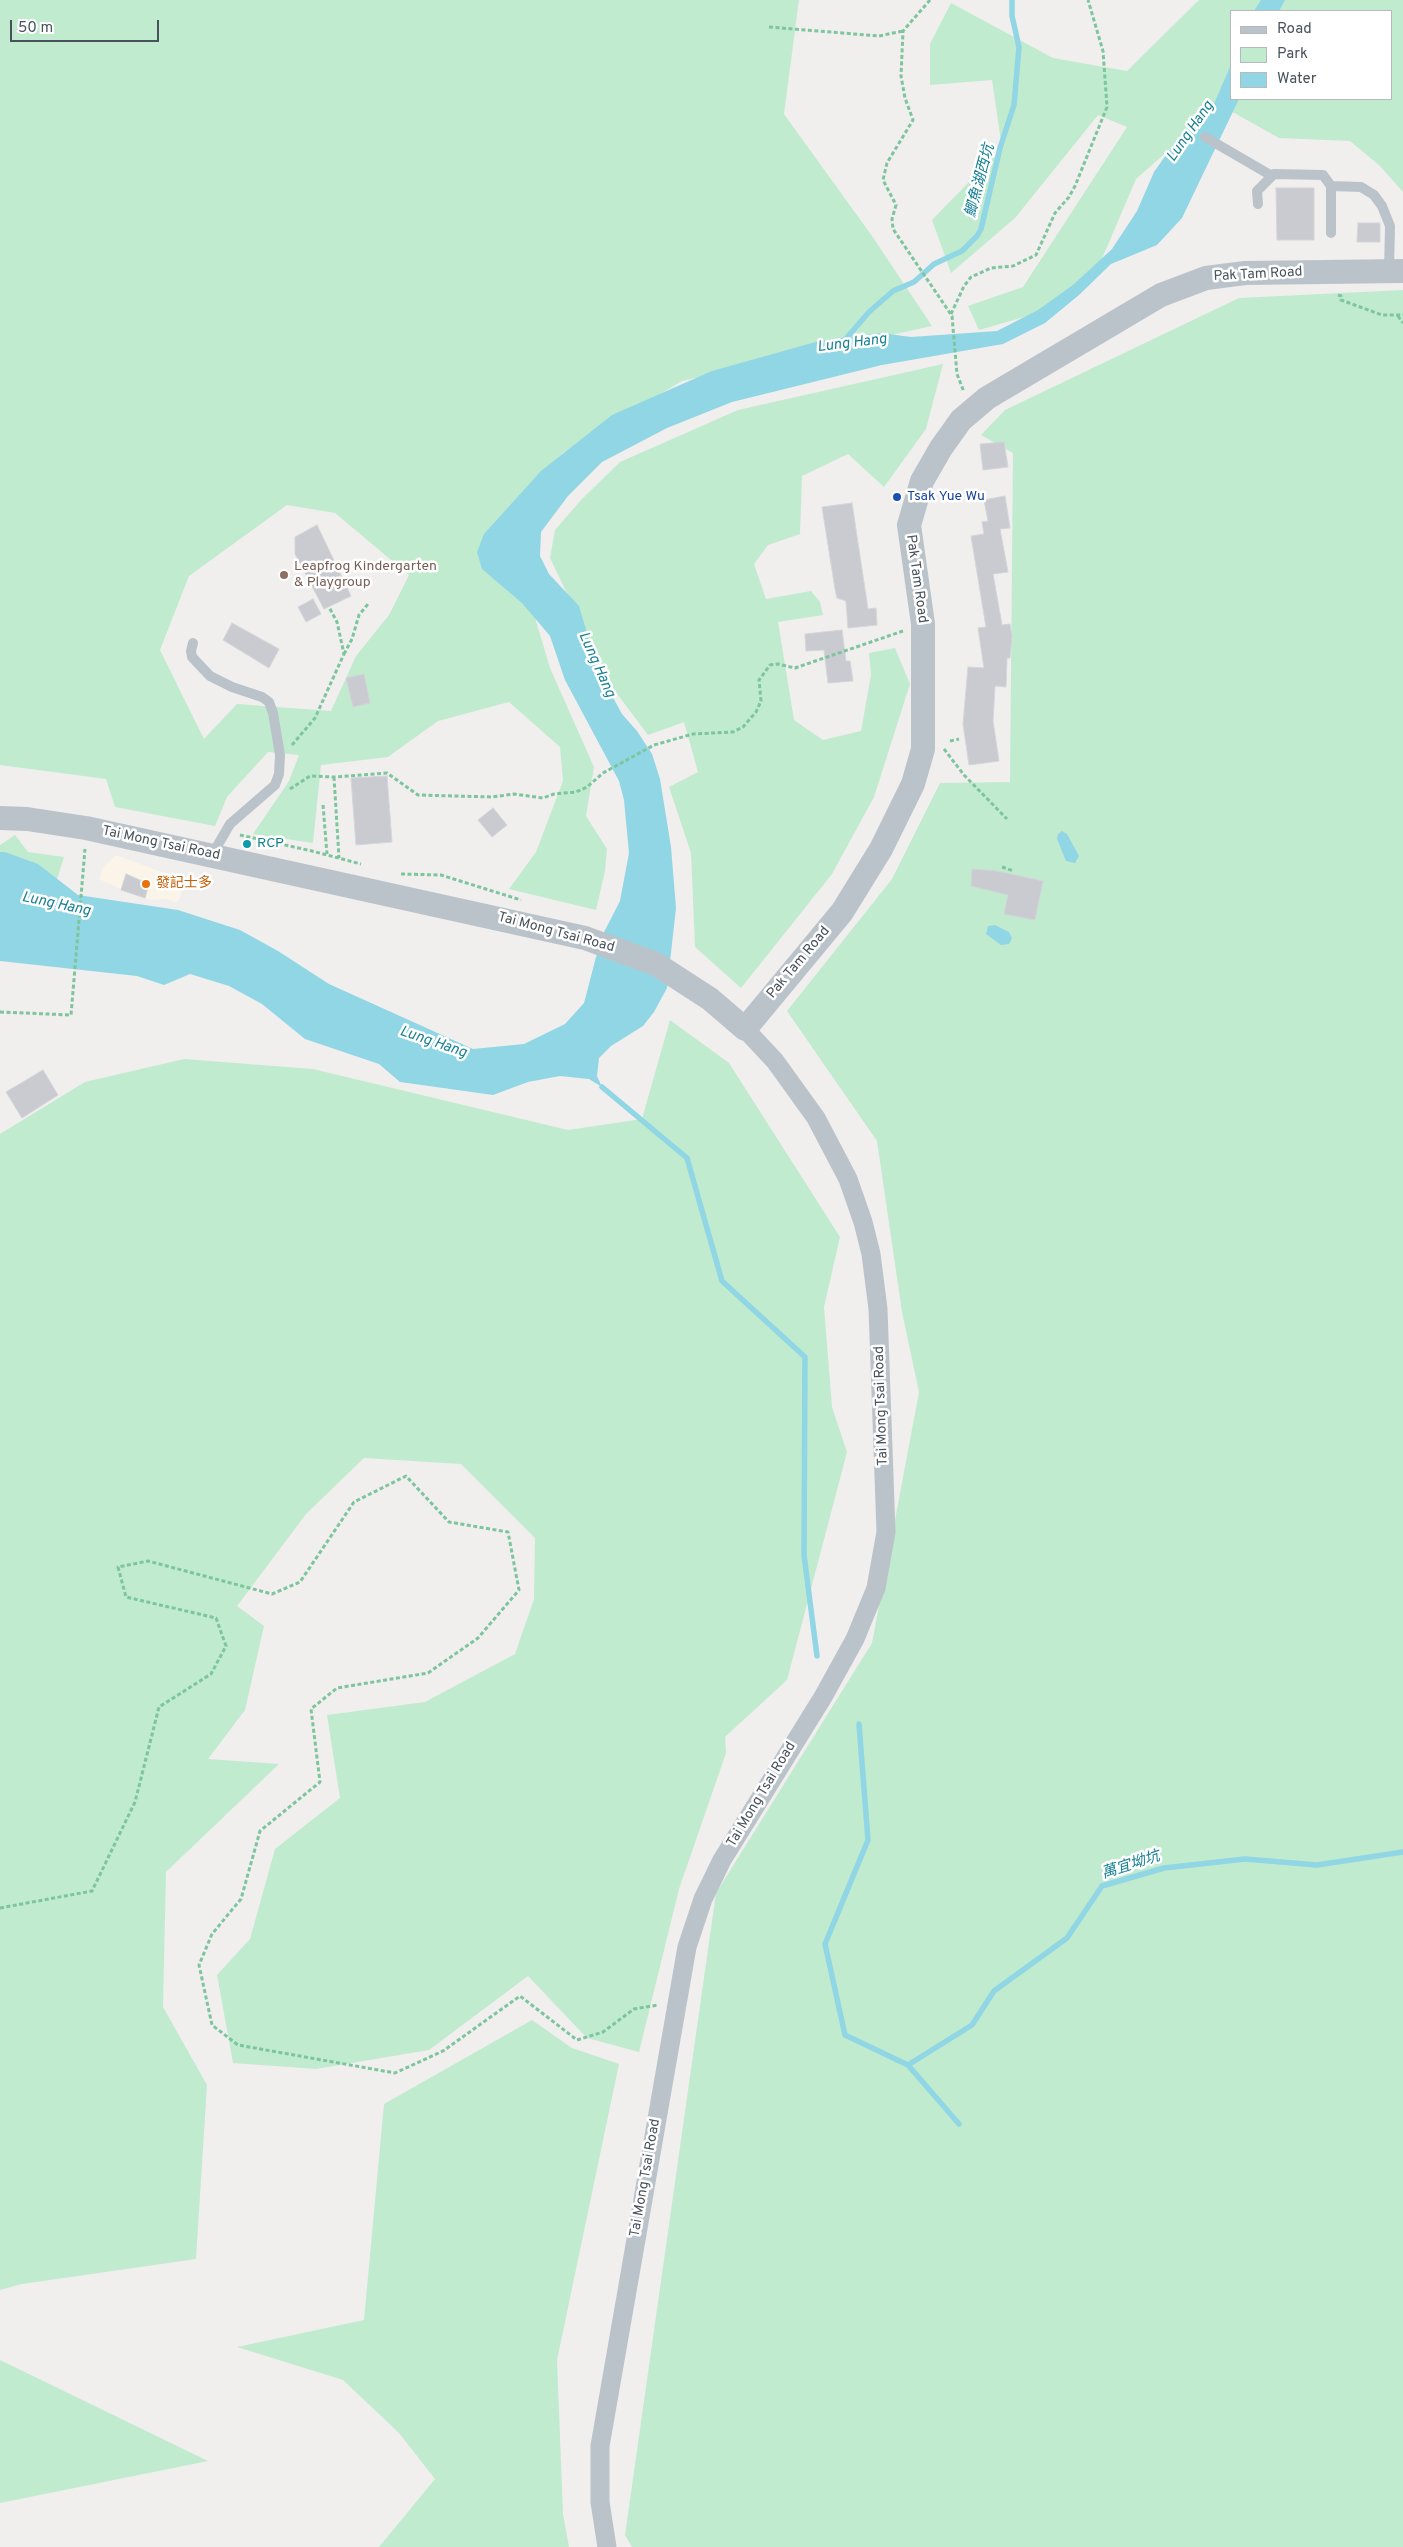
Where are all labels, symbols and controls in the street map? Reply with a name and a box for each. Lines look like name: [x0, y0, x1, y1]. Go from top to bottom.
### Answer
scale bar: [12, 10, 161, 42]
legend: [1230, 10, 1393, 100]
text: 50 m: [18, 19, 53, 38]
text: Road: [1277, 20, 1312, 39]
text: Park: [1277, 45, 1308, 64]
text: Water: [1277, 70, 1316, 89]
water label: Lung Hang: [1164, 98, 1218, 166]
water label: 鯽魚湖西坑: [963, 142, 999, 220]
street label: Pak Tam Road: [1213, 264, 1303, 286]
water label: Lung Hang: [816, 331, 888, 357]
place label: Tsak Yue Wu: [907, 489, 985, 505]
marker: Tsak Yue Wu: [891, 491, 903, 503]
street label: Pak Tam Road: [901, 534, 931, 624]
place label: Leapfrog Kindergarten & Playgroup: [294, 559, 437, 592]
marker: Leapfrog Kindergarten & Playgroup: [278, 569, 290, 581]
water label: Lung Hang: [574, 629, 618, 701]
street label: Tai Mong Tsai Road: [101, 823, 221, 865]
place label: RCP: [257, 836, 284, 852]
marker: RCP: [241, 838, 253, 850]
place label: 發記士多: [156, 876, 212, 892]
marker: 發記士多: [140, 878, 152, 890]
water label: Lung Hang: [20, 889, 92, 921]
street label: Tai Mong Tsai Road: [496, 909, 616, 957]
street label: Pak Tam Road: [764, 924, 834, 1002]
water label: Lung Hang: [397, 1023, 469, 1063]
street label: Tai Mong Tsai Road: [872, 1346, 892, 1466]
street label: Tai Mong Tsai Road: [724, 1739, 800, 1851]
water label: 萬宜坳坑: [1100, 1848, 1162, 1884]
street label: Tai Mong Tsai Road: [627, 2117, 665, 2239]

